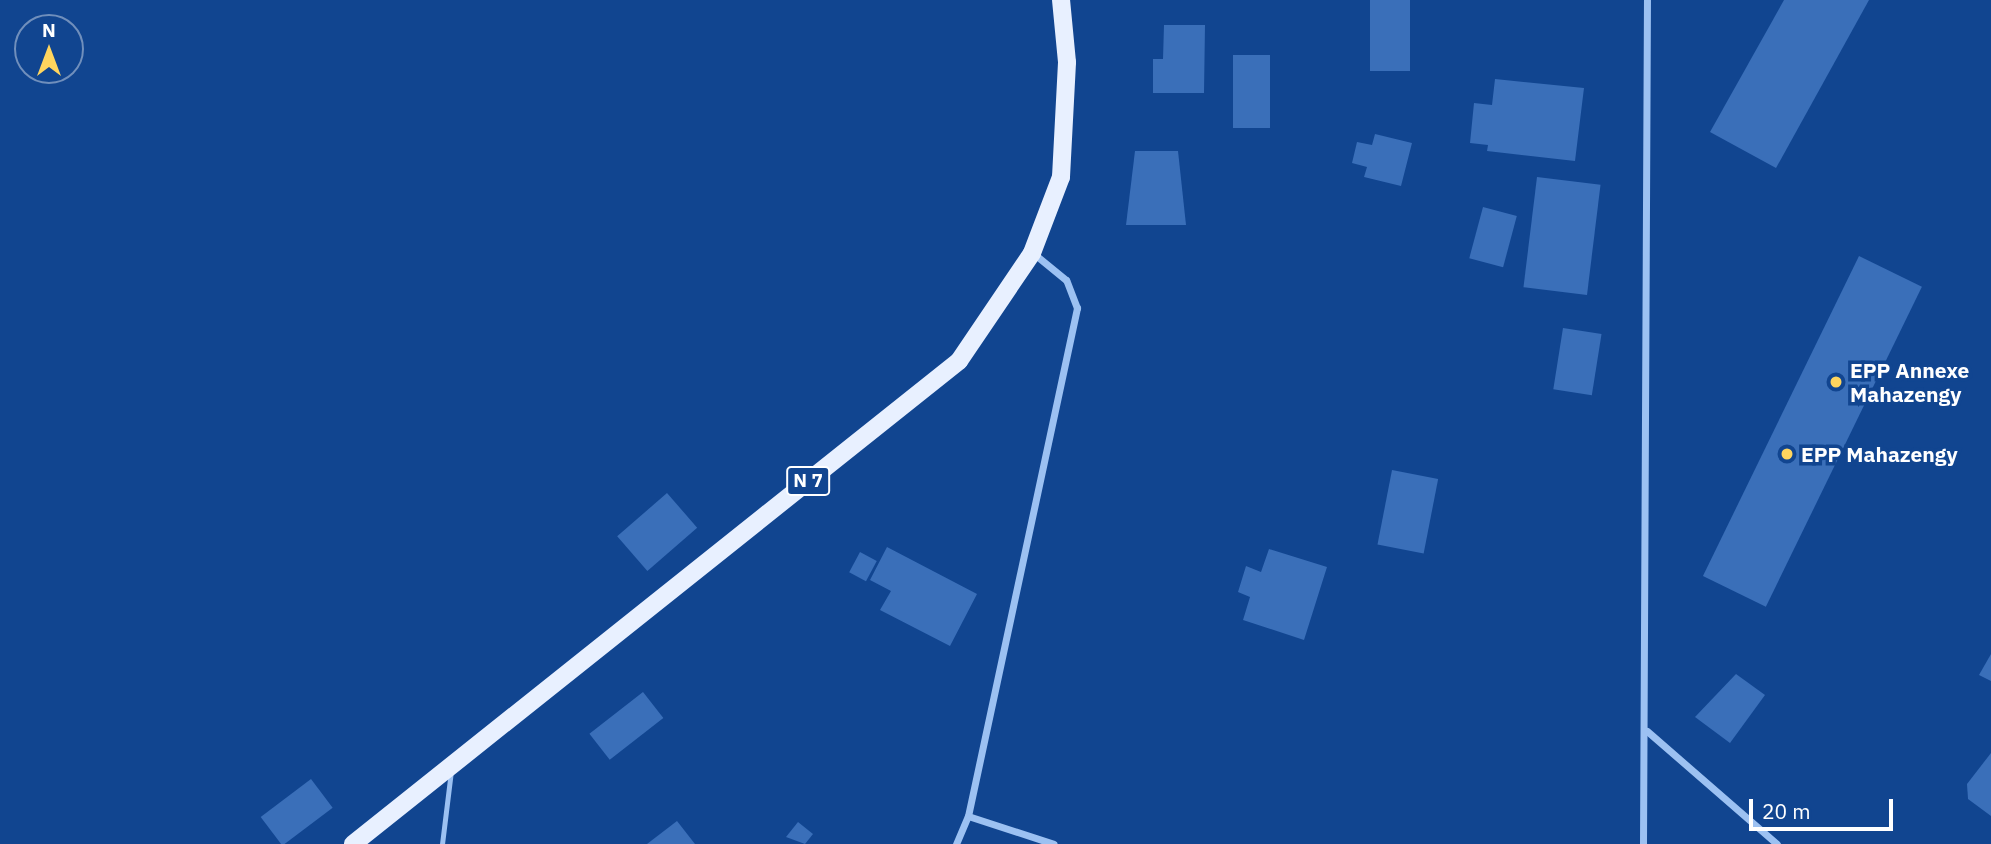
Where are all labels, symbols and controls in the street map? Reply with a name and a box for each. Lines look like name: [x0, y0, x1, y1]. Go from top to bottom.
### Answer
north arrow: [14, 14, 84, 84]
text: N: [42, 18, 56, 42]
place label: EPP Annexe Mahazengy: [1850, 357, 1969, 407]
marker: EPP Annexe Mahazengy: [1828, 374, 1844, 390]
place label: EPP Mahazengy: [1801, 441, 1958, 467]
marker: EPP Mahazengy: [1779, 446, 1795, 462]
road number: N 7: [785, 466, 831, 496]
scale bar: [1753, 784, 1896, 828]
text: 20 m: [1762, 797, 1811, 825]

